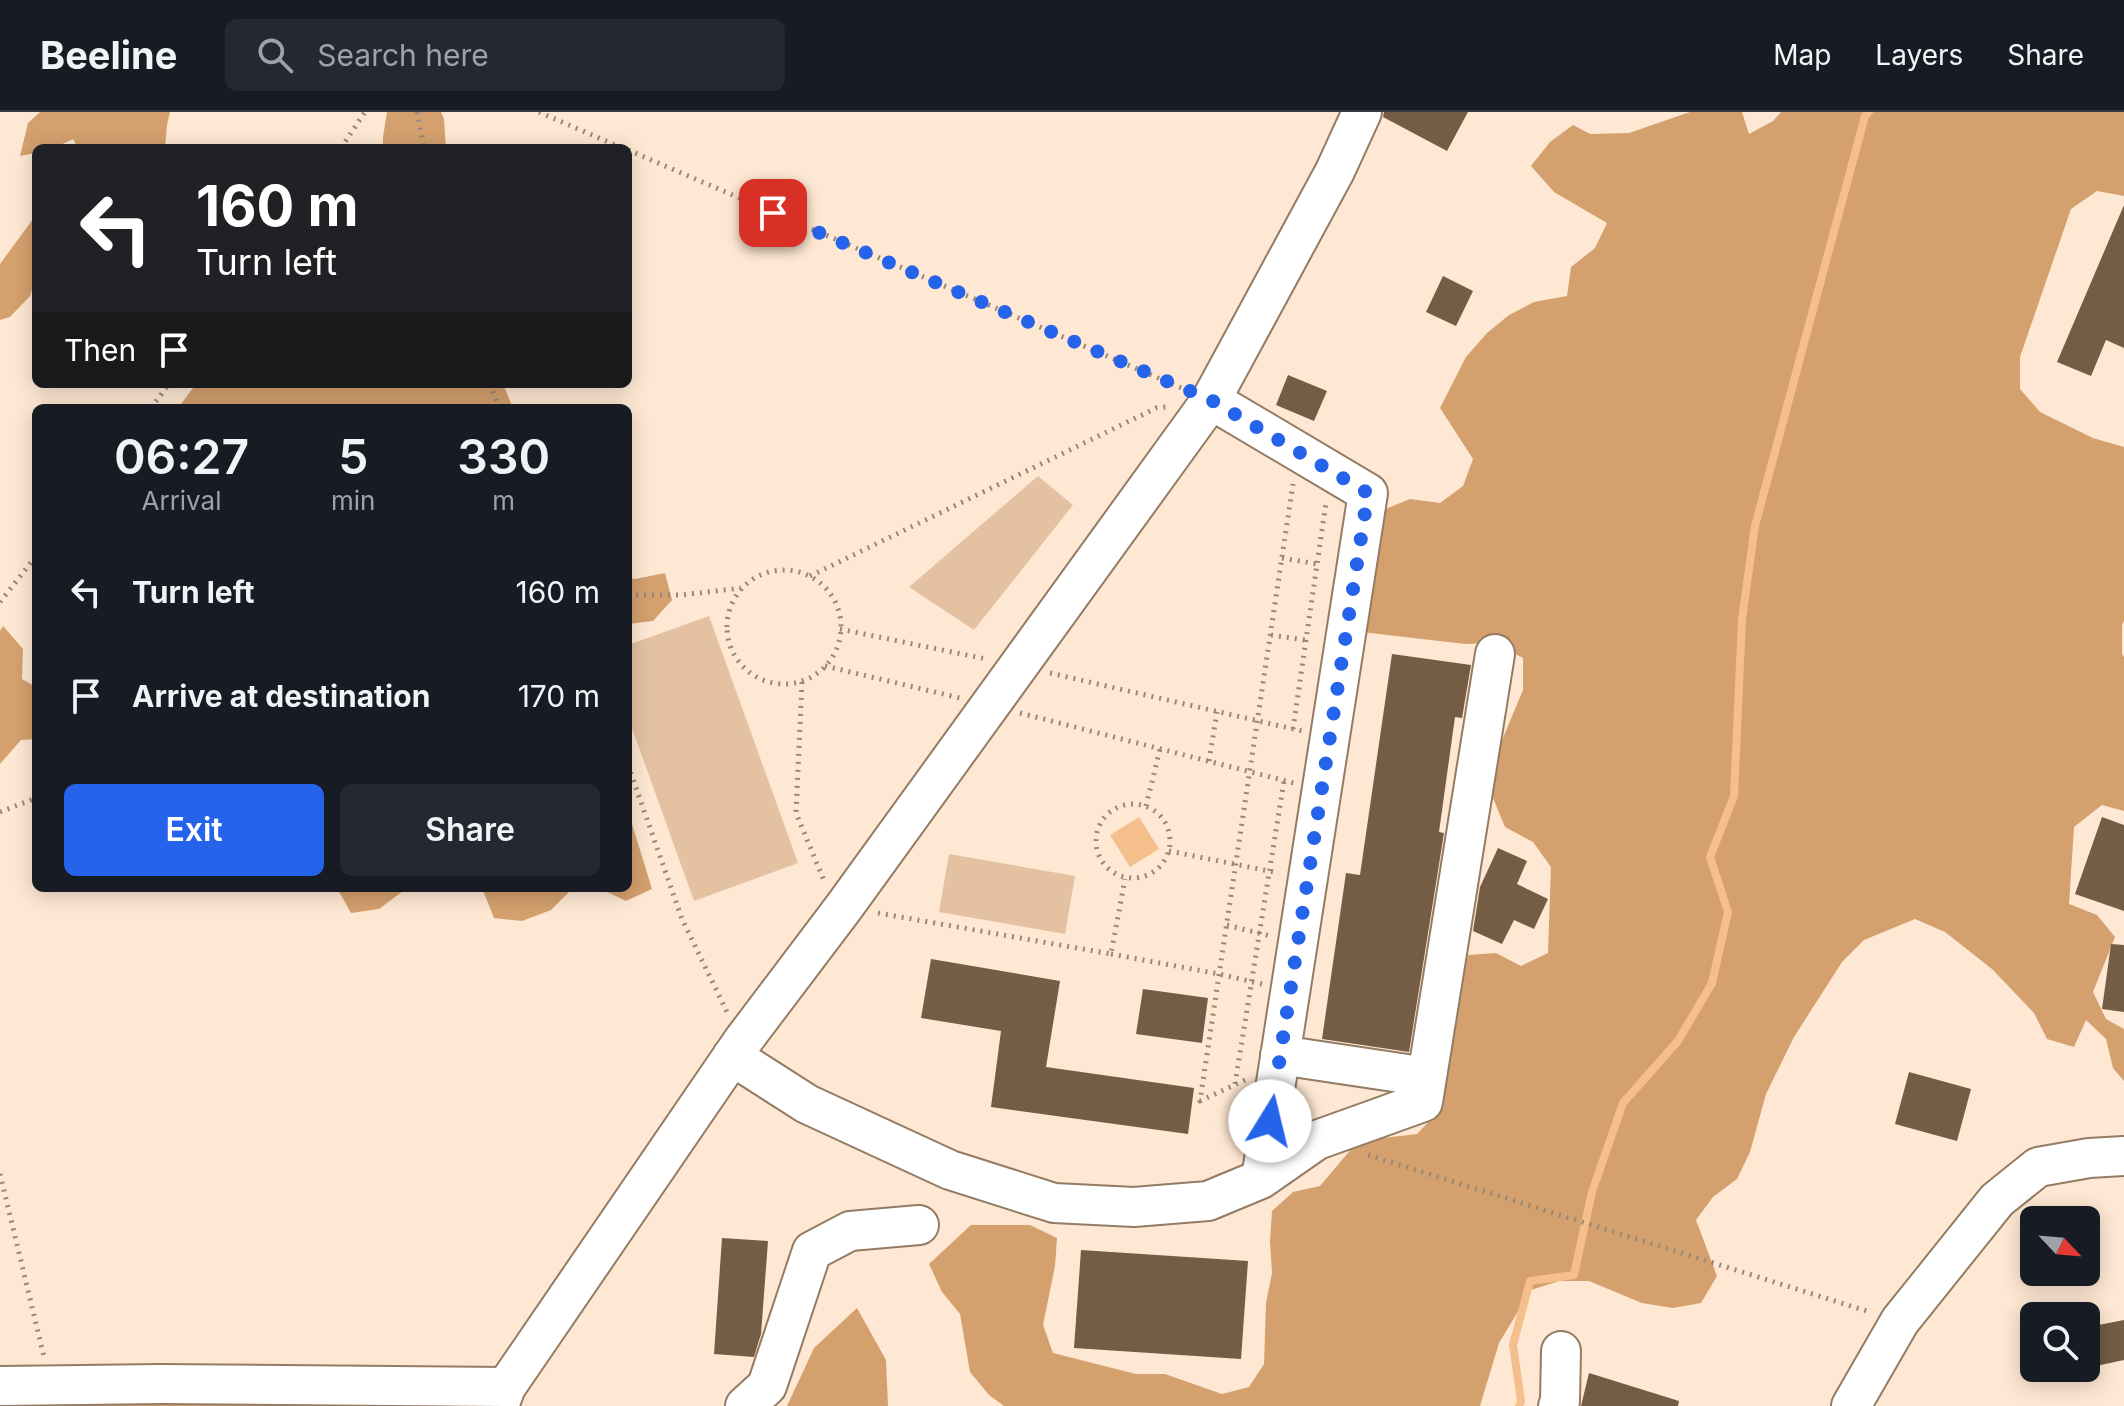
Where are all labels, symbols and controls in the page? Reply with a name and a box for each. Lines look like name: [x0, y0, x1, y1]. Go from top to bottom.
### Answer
search box: [225, 19, 785, 91]
text: Beeline: [40, 32, 177, 78]
icon: search: [253, 33, 297, 77]
text: Search here: [317, 37, 489, 73]
text: Map: [1773, 38, 1831, 72]
text: Layers: [1875, 38, 1963, 72]
text: Share: [2007, 38, 2084, 72]
text: 160 m: [196, 172, 359, 240]
icon: left: [64, 176, 168, 280]
pin: [739, 179, 807, 247]
icon: arrive: [751, 191, 795, 235]
text: Turn left: [196, 240, 337, 284]
icon: arrive: [152, 328, 196, 372]
text: Then: [64, 332, 136, 368]
text: 06:27: [114, 427, 249, 486]
text: 5: [338, 427, 368, 486]
text: 330: [457, 427, 550, 486]
text: Arrival: [142, 485, 222, 516]
text: min: [331, 485, 375, 516]
text: m: [492, 485, 515, 516]
icon: left: [64, 570, 108, 614]
text: Turn left: [132, 574, 254, 610]
text: 160 m: [516, 574, 600, 610]
icon: arrive: [64, 674, 108, 718]
text: Arrive at destination: [132, 678, 430, 714]
text: 170 m: [518, 678, 600, 714]
button: Exit: [64, 784, 324, 876]
button: Share: [340, 784, 600, 876]
position arrow: [1228, 1079, 1312, 1163]
north arrow: [2020, 1206, 2100, 1286]
map controls: [2020, 1206, 2100, 1382]
button: search: [2020, 1302, 2100, 1382]

